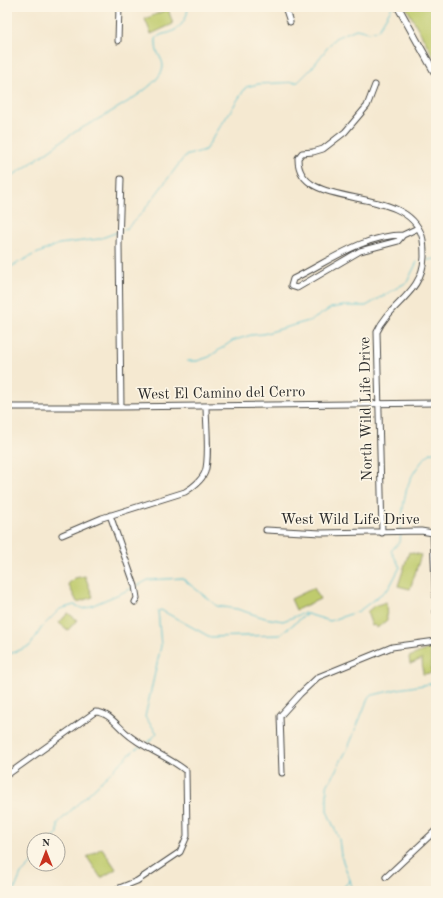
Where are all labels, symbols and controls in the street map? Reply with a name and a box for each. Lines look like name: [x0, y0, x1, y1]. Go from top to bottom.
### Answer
street label: North Wild Life Drive: [358, 337, 376, 481]
street label: West El Camino del Cerro: [136, 385, 306, 403]
street label: West Wild Life Drive: [280, 513, 420, 528]
north arrow: [26, 832, 66, 872]
text: N: [42, 838, 51, 849]

